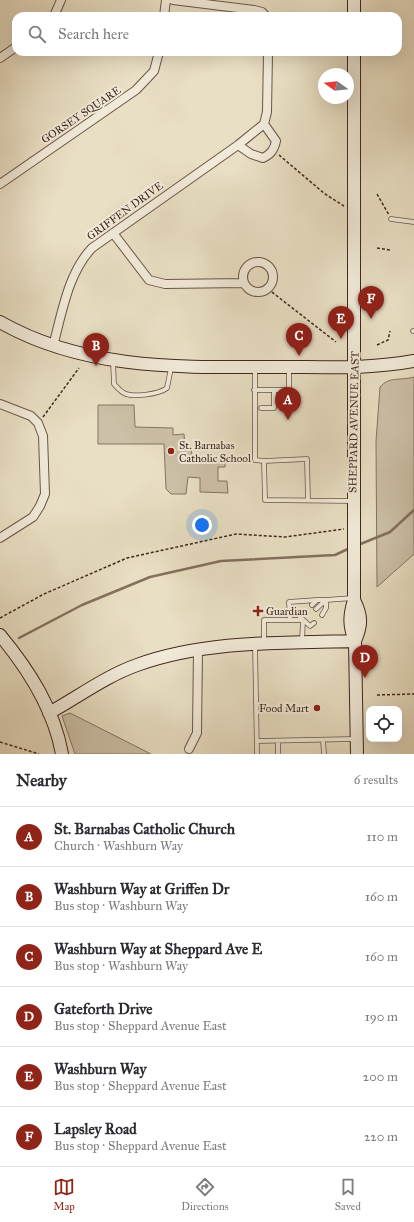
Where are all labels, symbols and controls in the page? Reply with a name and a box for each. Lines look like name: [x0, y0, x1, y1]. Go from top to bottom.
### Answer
search box: [12, 12, 402, 56]
icon: search: [26, 23, 48, 45]
text: Search here: [58, 25, 129, 43]
north arrow: [318, 68, 354, 104]
street label: GORSEY SQUARE: [39, 84, 123, 146]
street label: GRIFFEN DRIVE: [84, 179, 166, 243]
pin: F: [358, 286, 384, 319]
pin: E: [328, 306, 354, 339]
pin: C: [286, 323, 312, 356]
pin: B: [83, 333, 109, 366]
street label: SHEPPARD AVENUE EAST: [346, 351, 362, 493]
pin: A: [275, 387, 301, 420]
place label: St. Barnabas Catholic School: [179, 439, 251, 465]
marker: St. Barnabas Catholic School: [166, 446, 176, 456]
your location: [192, 515, 212, 535]
place label: Guardian: [266, 605, 308, 618]
marker: Guardian: [253, 606, 263, 616]
pin: D: [352, 645, 378, 678]
place label: Food Mart: [259, 702, 309, 715]
marker: Food Mart: [312, 703, 322, 713]
map controls: [366, 706, 402, 742]
button: locate: [366, 706, 402, 742]
text: Nearby: [16, 770, 67, 791]
text: 6 results: [354, 772, 398, 788]
text: St. Barnabas Catholic Church: [54, 820, 235, 838]
text: A: [25, 829, 33, 845]
text: 110 m: [366, 829, 398, 845]
text: Church · Washburn Way: [54, 838, 183, 854]
text: Washburn Way at Griffen Dr: [54, 880, 229, 898]
text: B: [25, 889, 33, 905]
text: 160 m: [365, 889, 398, 905]
text: Bus stop · Washburn Way: [54, 898, 188, 914]
text: Washburn Way at Sheppard Ave E: [54, 940, 262, 958]
text: C: [25, 949, 33, 965]
text: 160 m: [365, 949, 398, 965]
text: Bus stop · Washburn Way: [54, 958, 188, 974]
text: Gateforth Drive: [54, 1000, 153, 1018]
text: D: [24, 1009, 34, 1025]
text: 190 m: [365, 1009, 398, 1025]
text: Bus stop · Sheppard Avenue East: [54, 1018, 227, 1034]
text: Washburn Way: [54, 1060, 147, 1078]
text: E: [24, 1069, 34, 1085]
text: 200 m: [363, 1069, 398, 1085]
text: Bus stop · Sheppard Avenue East: [54, 1078, 227, 1094]
text: Lapsley Road: [54, 1120, 137, 1138]
text: F: [25, 1129, 33, 1145]
text: 220 m: [364, 1129, 398, 1145]
text: Bus stop · Sheppard Avenue East: [54, 1138, 227, 1154]
tab: Map: [53, 1176, 75, 1213]
tab: Directions: [181, 1176, 229, 1213]
tab: Saved: [335, 1176, 361, 1213]

